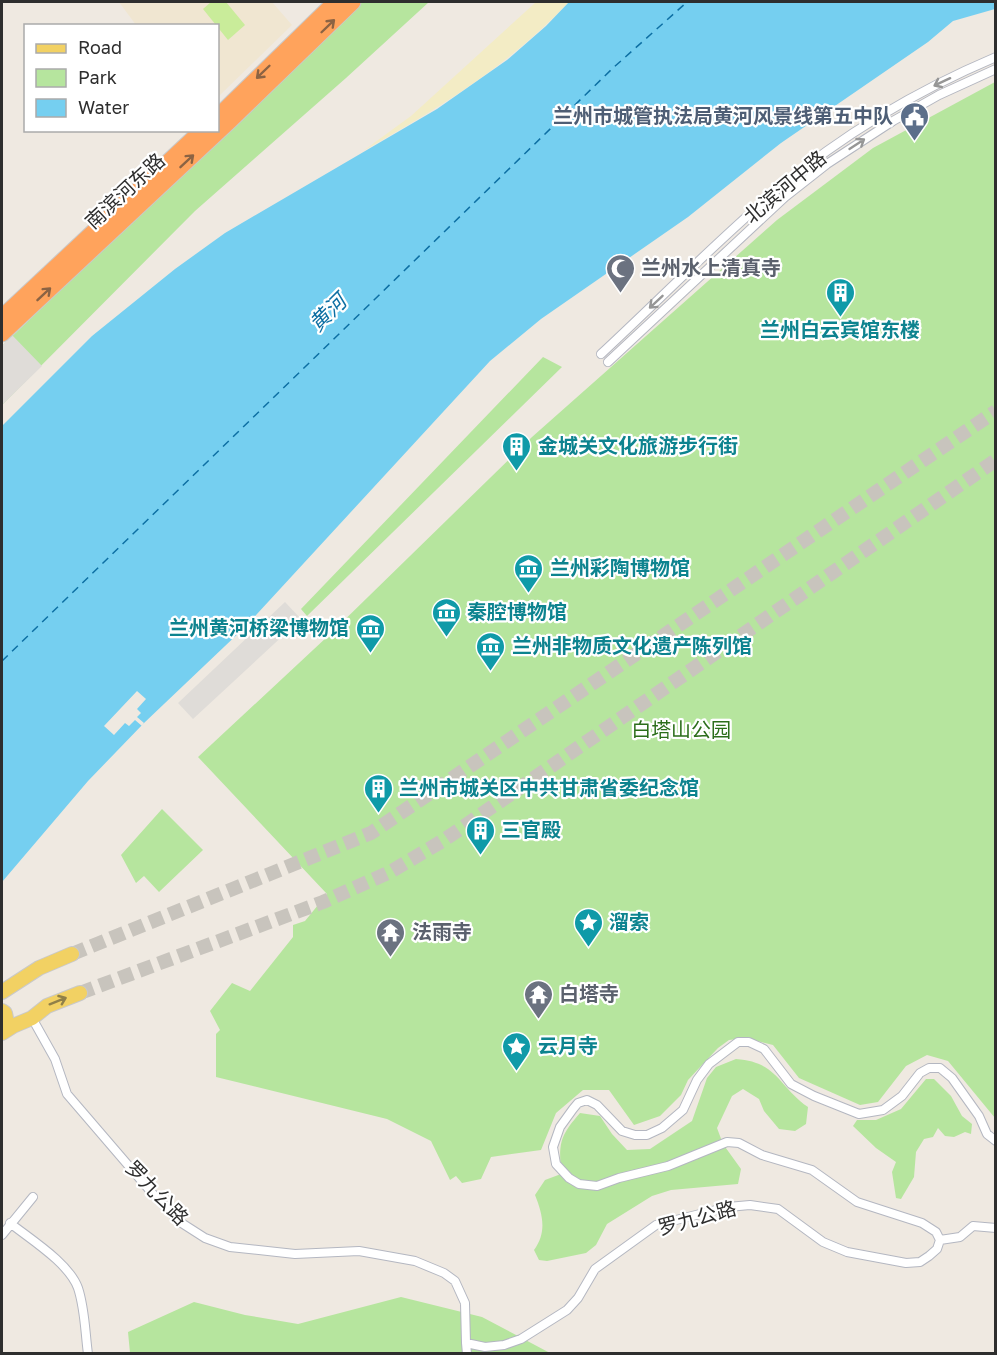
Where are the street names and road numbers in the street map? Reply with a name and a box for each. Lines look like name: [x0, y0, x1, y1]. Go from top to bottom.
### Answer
street label: 北滨河中路: [738, 145, 830, 228]
street label: 南滨河东路: [80, 147, 169, 233]
street label: 罗九公路: [121, 1155, 194, 1229]
street label: 罗九公路: [655, 1195, 738, 1239]

